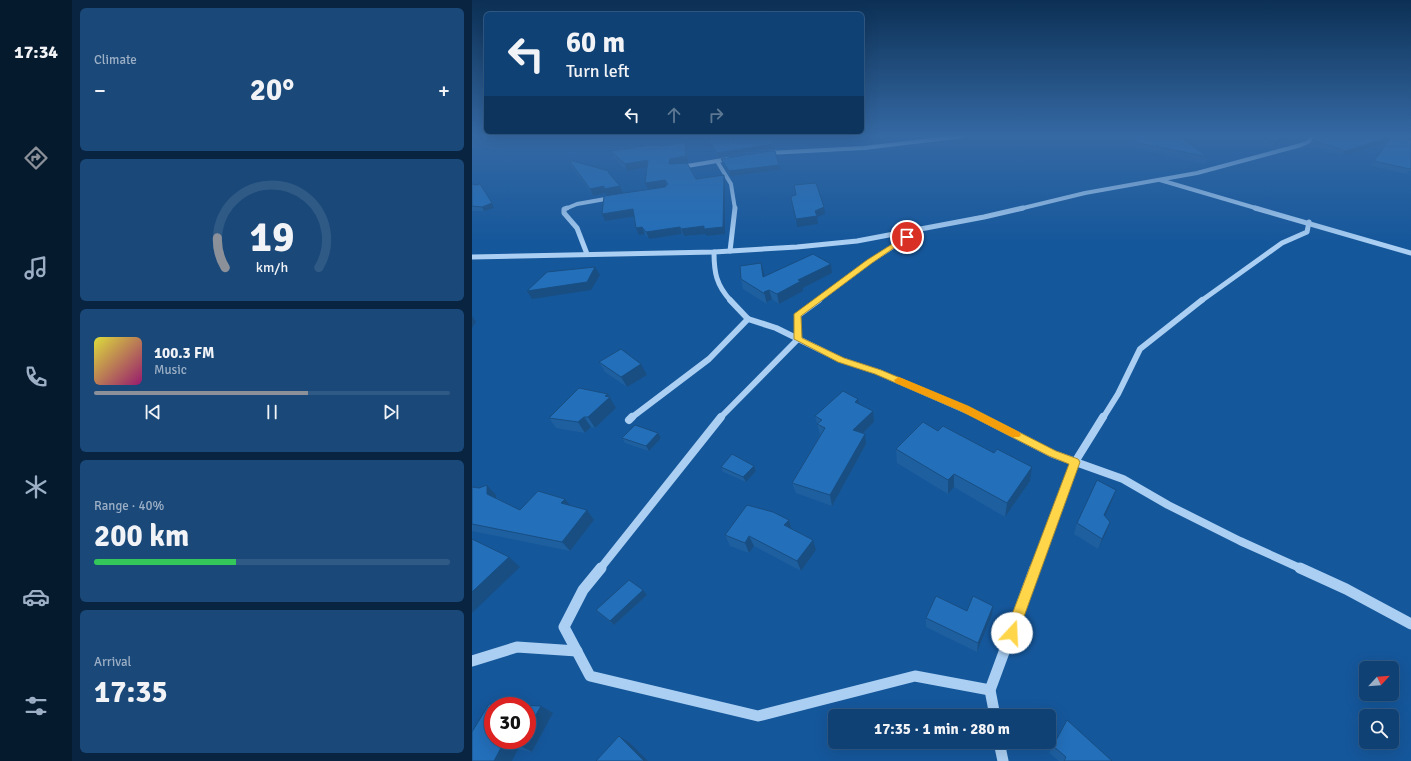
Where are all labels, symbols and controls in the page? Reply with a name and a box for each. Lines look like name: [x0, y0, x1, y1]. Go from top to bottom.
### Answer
text: 60 m: [566, 26, 625, 60]
icon: left: [500, 28, 552, 80]
text: 17:34: [14, 41, 58, 63]
text: Climate: [94, 52, 137, 68]
text: Turn left: [566, 60, 629, 82]
text: 20°: [250, 72, 294, 109]
text: −: [94, 77, 106, 104]
text: +: [438, 77, 450, 104]
icon: left: [621, 104, 643, 126]
icon: ahead: [663, 104, 685, 126]
icon: right: [705, 104, 727, 126]
icon: directions: [22, 144, 50, 172]
text: 19: [250, 212, 294, 263]
pin: [890, 220, 924, 254]
icon: arrive: [896, 226, 918, 248]
icon: music: [22, 254, 50, 282]
text: km/h: [256, 258, 288, 275]
text: 100.3 FM: [154, 344, 215, 362]
text: Music: [154, 362, 187, 378]
icon: phone: [22, 363, 50, 391]
icon: previous: [142, 401, 164, 423]
icon: pause: [261, 401, 283, 423]
icon: next: [380, 401, 402, 423]
icon: climate: [22, 473, 50, 501]
text: Range · 40%: [94, 498, 164, 514]
text: 200 km: [94, 518, 189, 555]
icon: car: [22, 583, 50, 611]
position arrow: [991, 612, 1033, 654]
text: Arrival: [94, 654, 131, 670]
north arrow: [1359, 661, 1399, 701]
map controls: [1359, 661, 1399, 749]
text: 17:35: [94, 674, 168, 711]
icon: filters: [22, 692, 50, 720]
speed limit sign: 30: [484, 697, 536, 749]
button: search: [1359, 709, 1399, 749]
text: 17:35 · 1 min · 280 m: [874, 720, 1010, 738]

